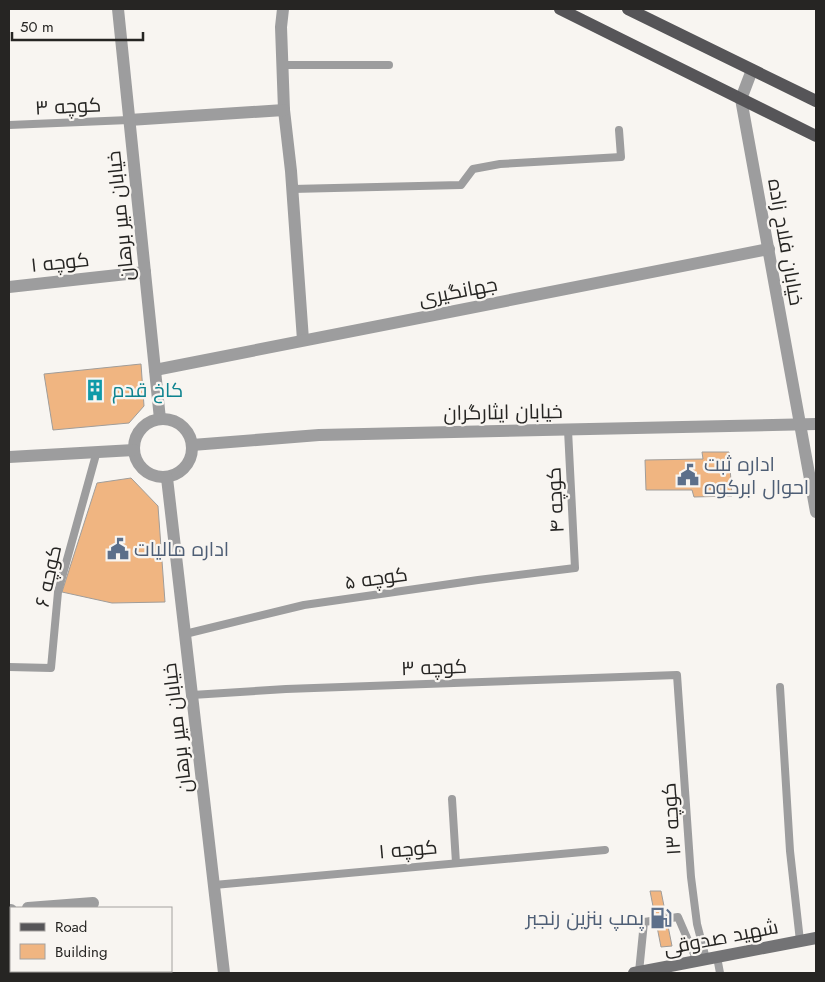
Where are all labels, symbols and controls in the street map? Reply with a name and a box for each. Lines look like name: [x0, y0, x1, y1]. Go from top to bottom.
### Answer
scale bar: [12, 10, 144, 42]
text: 50 m: [20, 16, 54, 38]
street label: کوچه ۳: [34, 90, 102, 123]
street label: خیابان میر برهان: [99, 149, 142, 282]
street label: خیابان فلاح زاده: [760, 176, 811, 308]
street label: کوچه ۱: [29, 245, 91, 280]
street label: جهانگیری: [416, 270, 500, 313]
place label: کاخ قدم: [112, 376, 183, 405]
building icon: کاخ قدم: [82, 377, 108, 403]
street label: خیابان ایثارگران: [443, 397, 563, 428]
place label: اداره ثبت احوال ابرکوه: [704, 450, 809, 502]
public building icon: اداره ثبت احوال ابرکوه: [675, 462, 701, 488]
street label: کوچه ۴: [539, 466, 572, 534]
place label: اداره مالیات: [134, 535, 229, 564]
public building icon: اداره مالیات: [105, 536, 131, 562]
street label: کوچه ۶: [28, 543, 69, 610]
street label: کوچه ۵: [343, 560, 410, 597]
street label: کوچه ۳: [400, 652, 468, 683]
street label: خیابان میر برهان: [155, 661, 200, 795]
street label: کوچه ۱۳: [655, 782, 688, 856]
street label: کوچه ۱: [377, 832, 439, 867]
place label: پمپ بنزین رنجبر: [525, 904, 645, 933]
fuel station icon: پمپ بنزین رنجبر: [648, 905, 674, 931]
legend: [10, 907, 172, 972]
street label: شهید صدوقی: [661, 912, 781, 963]
text: Road: [55, 916, 87, 938]
text: Building: [55, 941, 107, 963]

